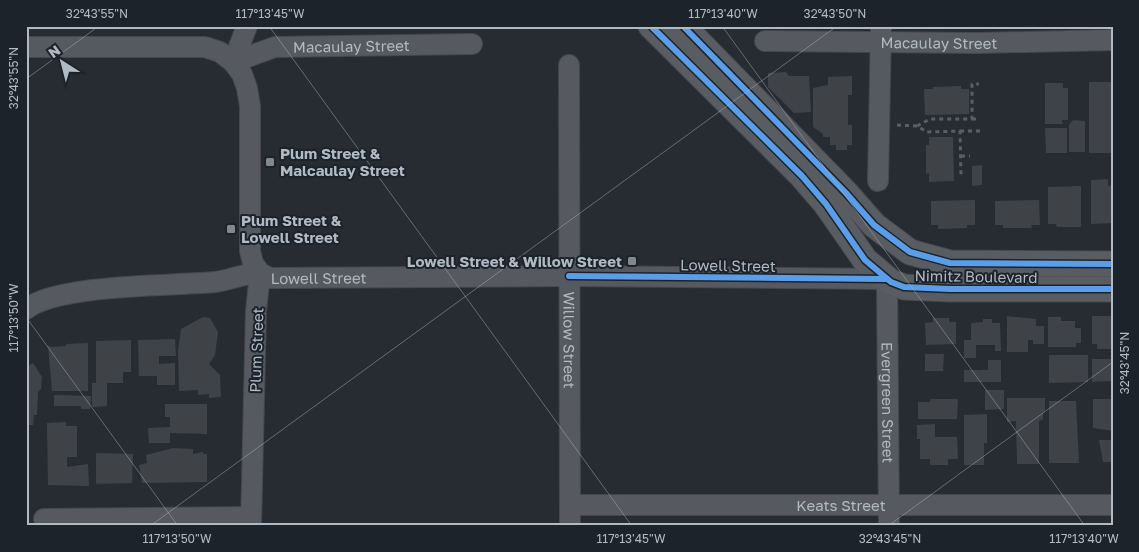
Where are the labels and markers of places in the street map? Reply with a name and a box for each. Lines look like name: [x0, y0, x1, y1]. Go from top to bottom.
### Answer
place label: Plum Street & Malcaulay Street: [280, 144, 405, 179]
marker: Plum Street & Malcaulay Street: [264, 156, 276, 168]
place label: Plum Street & Lowell Street: [241, 211, 342, 246]
marker: Plum Street & Lowell Street: [225, 223, 237, 235]
place label: Lowell Street & Willow Street: [407, 252, 622, 270]
marker: Lowell Street & Willow Street: [626, 255, 638, 267]

